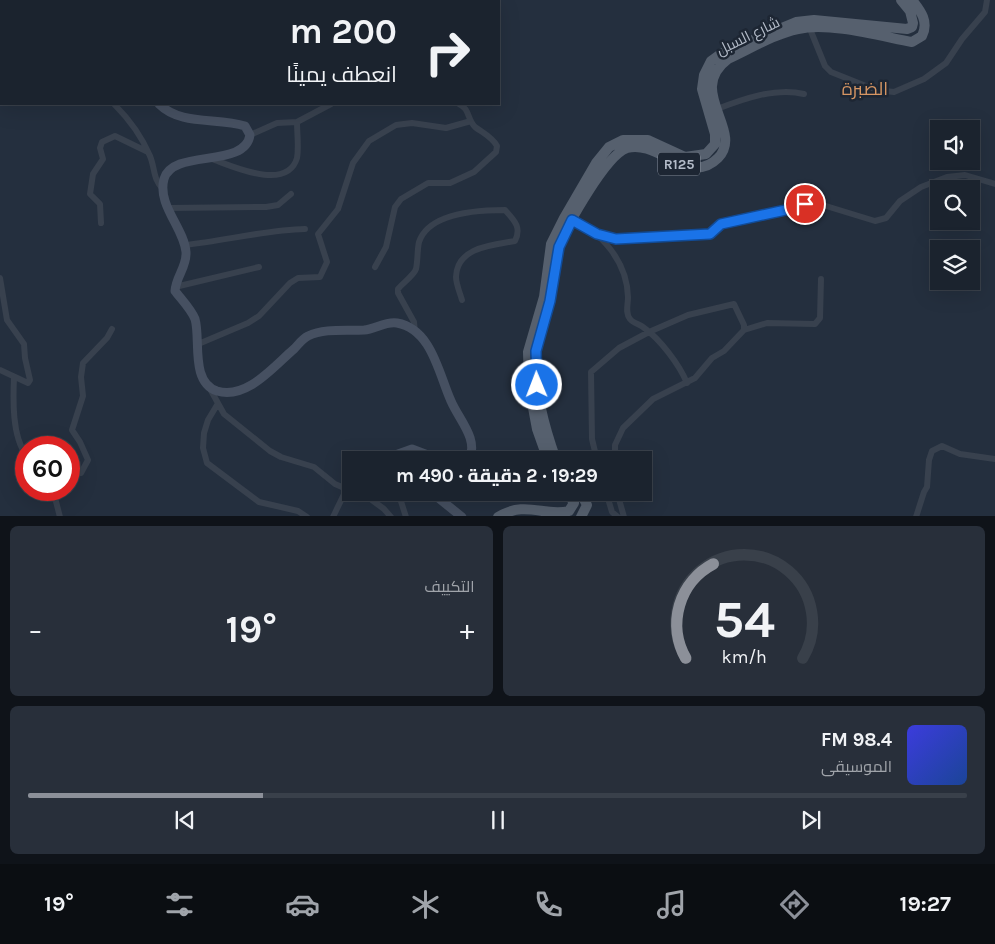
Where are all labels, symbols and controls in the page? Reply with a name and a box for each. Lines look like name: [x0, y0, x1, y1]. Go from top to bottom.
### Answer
text: 200 m: [289, 11, 397, 52]
street label: شارع السبل: [713, 13, 784, 61]
icon: right: [415, 20, 480, 85]
text: انعطف يمينًا: [286, 62, 397, 88]
district label: الضبرة: [842, 78, 888, 100]
map controls: [930, 120, 980, 290]
button: sound: [930, 120, 980, 170]
road number: R125: [658, 152, 700, 175]
button: search: [930, 180, 980, 230]
pin: [784, 183, 826, 225]
icon: arrive: [791, 190, 819, 218]
button: layers: [930, 240, 980, 290]
position arrow: [510, 358, 562, 410]
speed limit sign: 60: [15, 436, 80, 501]
text: 19:29 · 2 دقيقة · 490 m: [396, 465, 598, 487]
text: التكييف: [424, 577, 475, 596]
text: 54: [713, 589, 774, 650]
text: 19°: [226, 607, 277, 652]
text: −: [28, 613, 43, 646]
text: +: [460, 613, 475, 646]
text: km/h: [721, 647, 766, 668]
text: 98.4 FM: [821, 729, 892, 751]
text: الموسيقى: [821, 757, 892, 776]
icon: previous: [171, 806, 199, 834]
icon: pause: [484, 806, 512, 834]
icon: next: [797, 806, 825, 834]
icon: filters: [162, 887, 197, 922]
icon: car: [285, 887, 320, 922]
icon: climate: [408, 887, 443, 922]
icon: phone: [531, 887, 566, 922]
icon: music: [654, 887, 689, 922]
icon: directions: [777, 887, 812, 922]
text: 19°: [44, 891, 74, 917]
text: 19:27: [900, 891, 951, 917]

